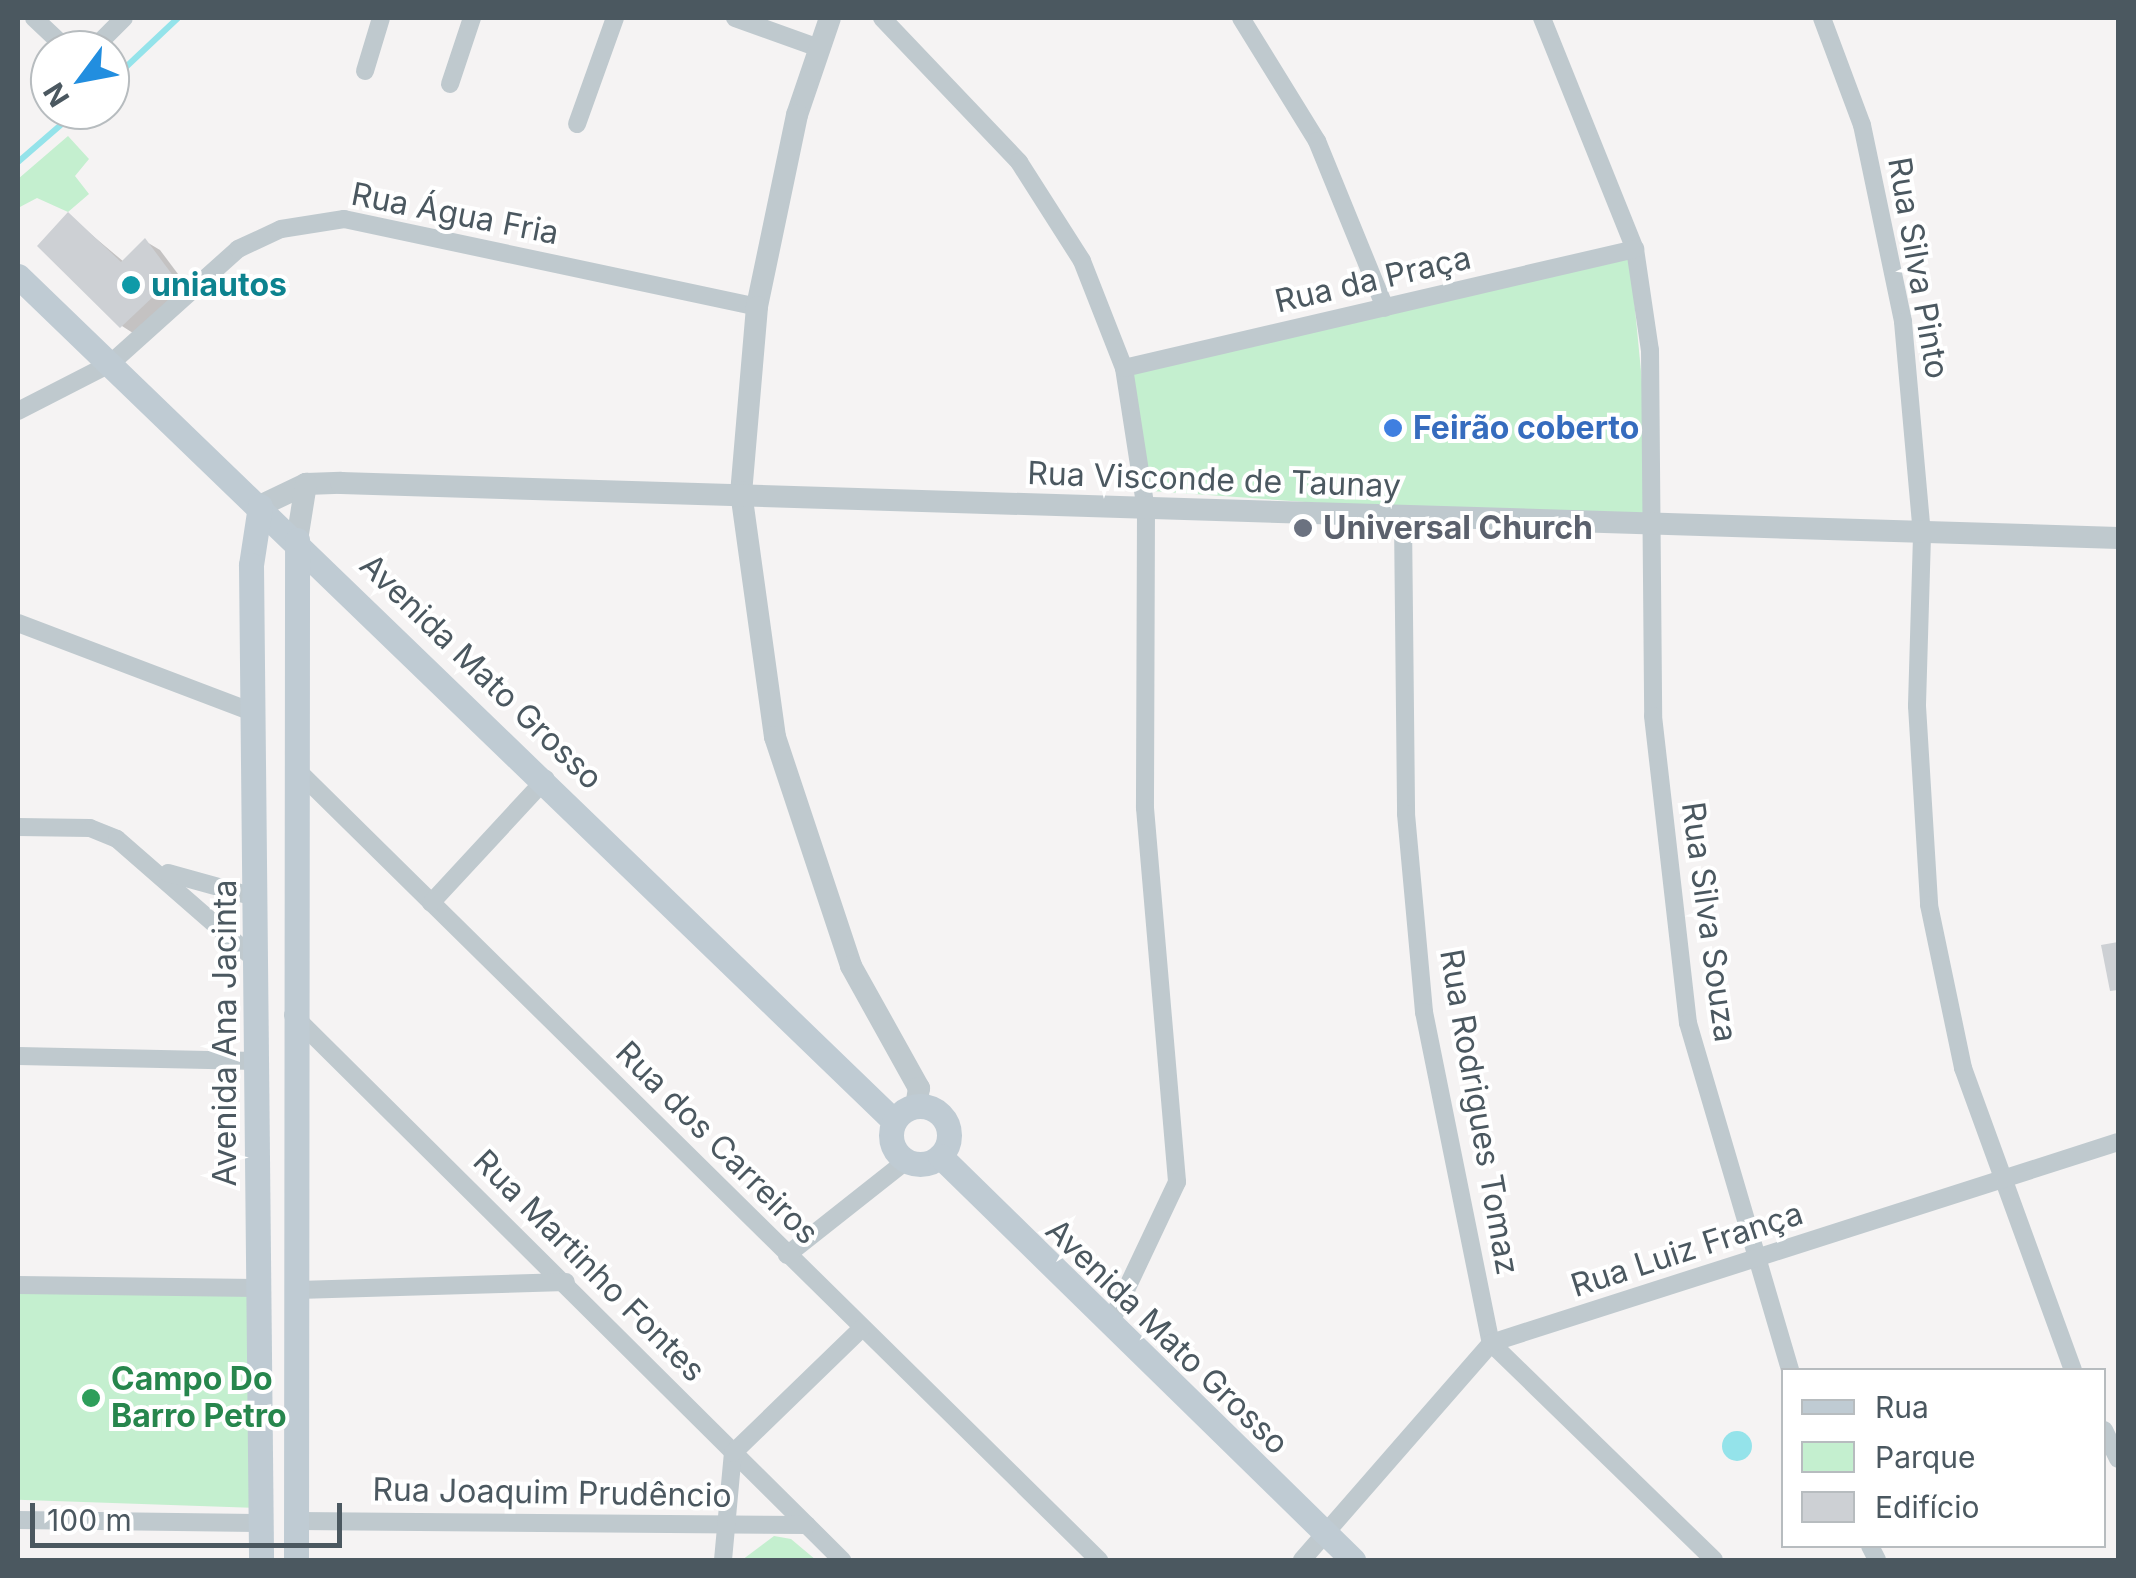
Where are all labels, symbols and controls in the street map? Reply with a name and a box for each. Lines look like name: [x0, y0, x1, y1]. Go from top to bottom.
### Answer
north arrow: [30, 30, 130, 130]
text: N: [36, 77, 76, 113]
street label: Rua Silva Pinto: [1880, 154, 1956, 382]
street label: Rua Água Fria: [348, 175, 562, 253]
street label: Rua da Praça: [1271, 239, 1475, 321]
place label: uniautos: [151, 266, 287, 304]
marker: uniautos: [120, 274, 142, 296]
place label: Feirão coberto: [1413, 409, 1639, 447]
marker: Feirão coberto: [1382, 417, 1404, 439]
street label: Rua Visconde de Taunay: [1027, 454, 1401, 506]
place label: Universal Church: [1323, 509, 1593, 547]
marker: Universal Church: [1292, 517, 1314, 539]
street label: Avenida Mato Grosso: [352, 546, 610, 798]
street label: Rua Silva Souza: [1673, 800, 1745, 1044]
street label: Avenida Ana Jacinta: [206, 880, 244, 1186]
street label: Rua Rodrigues Tomaz: [1431, 946, 1527, 1278]
street label: Rua dos Carreiros: [608, 1034, 826, 1252]
street label: Rua Martinho Fontes: [465, 1142, 713, 1390]
street label: Rua Luiz França: [1566, 1194, 1808, 1306]
street label: Avenida Mato Grosso: [1038, 1211, 1296, 1463]
place label: Campo Do Barro Petro: [111, 1361, 287, 1436]
legend: [1781, 1368, 2106, 1548]
marker: Campo Do Barro Petro: [80, 1387, 102, 1409]
text: Rua: [1875, 1389, 1929, 1425]
text: Parque: [1875, 1439, 1975, 1475]
street label: Rua Joaquim Prudêncio: [372, 1471, 732, 1515]
scale bar: [35, 1483, 348, 1545]
text: Edifício: [1875, 1489, 1979, 1525]
text: 100 m: [47, 1502, 132, 1538]

